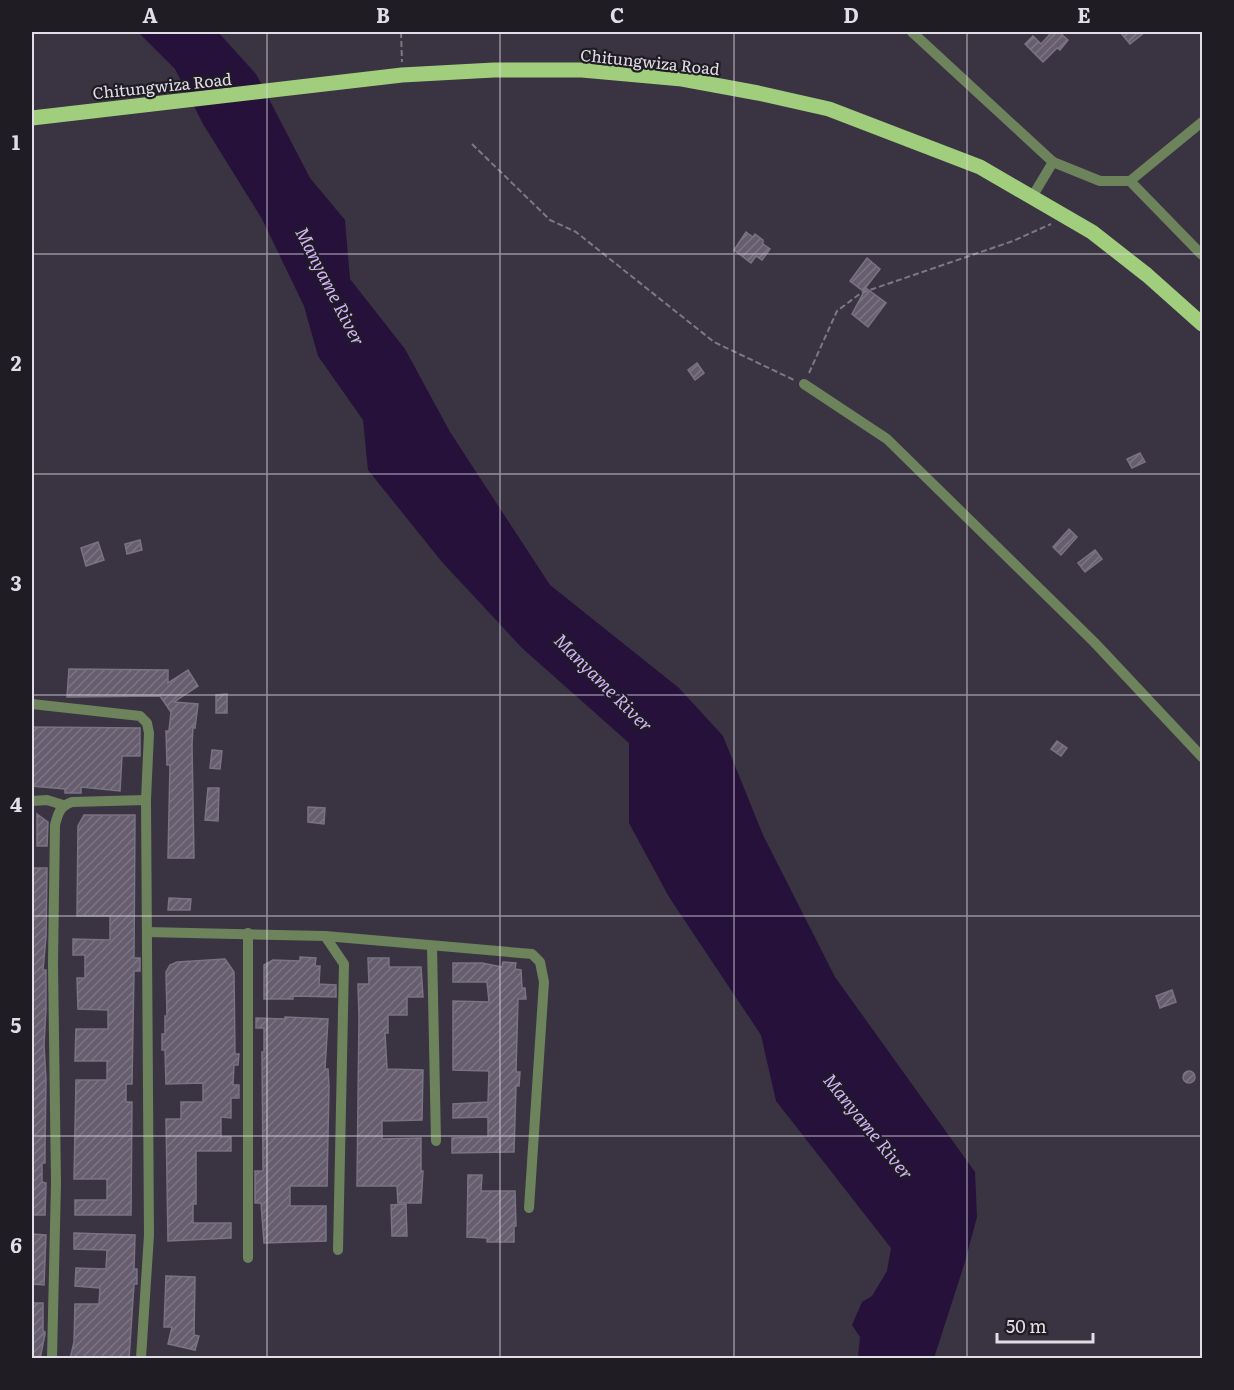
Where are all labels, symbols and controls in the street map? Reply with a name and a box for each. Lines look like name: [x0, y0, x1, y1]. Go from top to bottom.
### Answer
text: A: [142, 0, 158, 29]
text: B: [376, 0, 390, 29]
text: C: [610, 0, 624, 29]
text: D: [843, 0, 859, 29]
text: E: [1077, 0, 1091, 29]
street label: Chitungwiza Road: [579, 42, 721, 80]
street label: Chitungwiza Road: [91, 66, 233, 104]
text: 1: [12, 126, 20, 156]
water label: Manyame River: [290, 222, 372, 350]
text: 2: [11, 347, 22, 377]
text: 3: [10, 567, 22, 597]
water label: Manyame River: [549, 627, 659, 737]
text: 4: [10, 788, 22, 818]
text: 5: [11, 1009, 22, 1039]
water label: Manyame River: [818, 1067, 920, 1185]
text: 6: [10, 1229, 22, 1259]
scale bar: [997, 1306, 1093, 1344]
text: 50 m: [1006, 1312, 1047, 1339]

